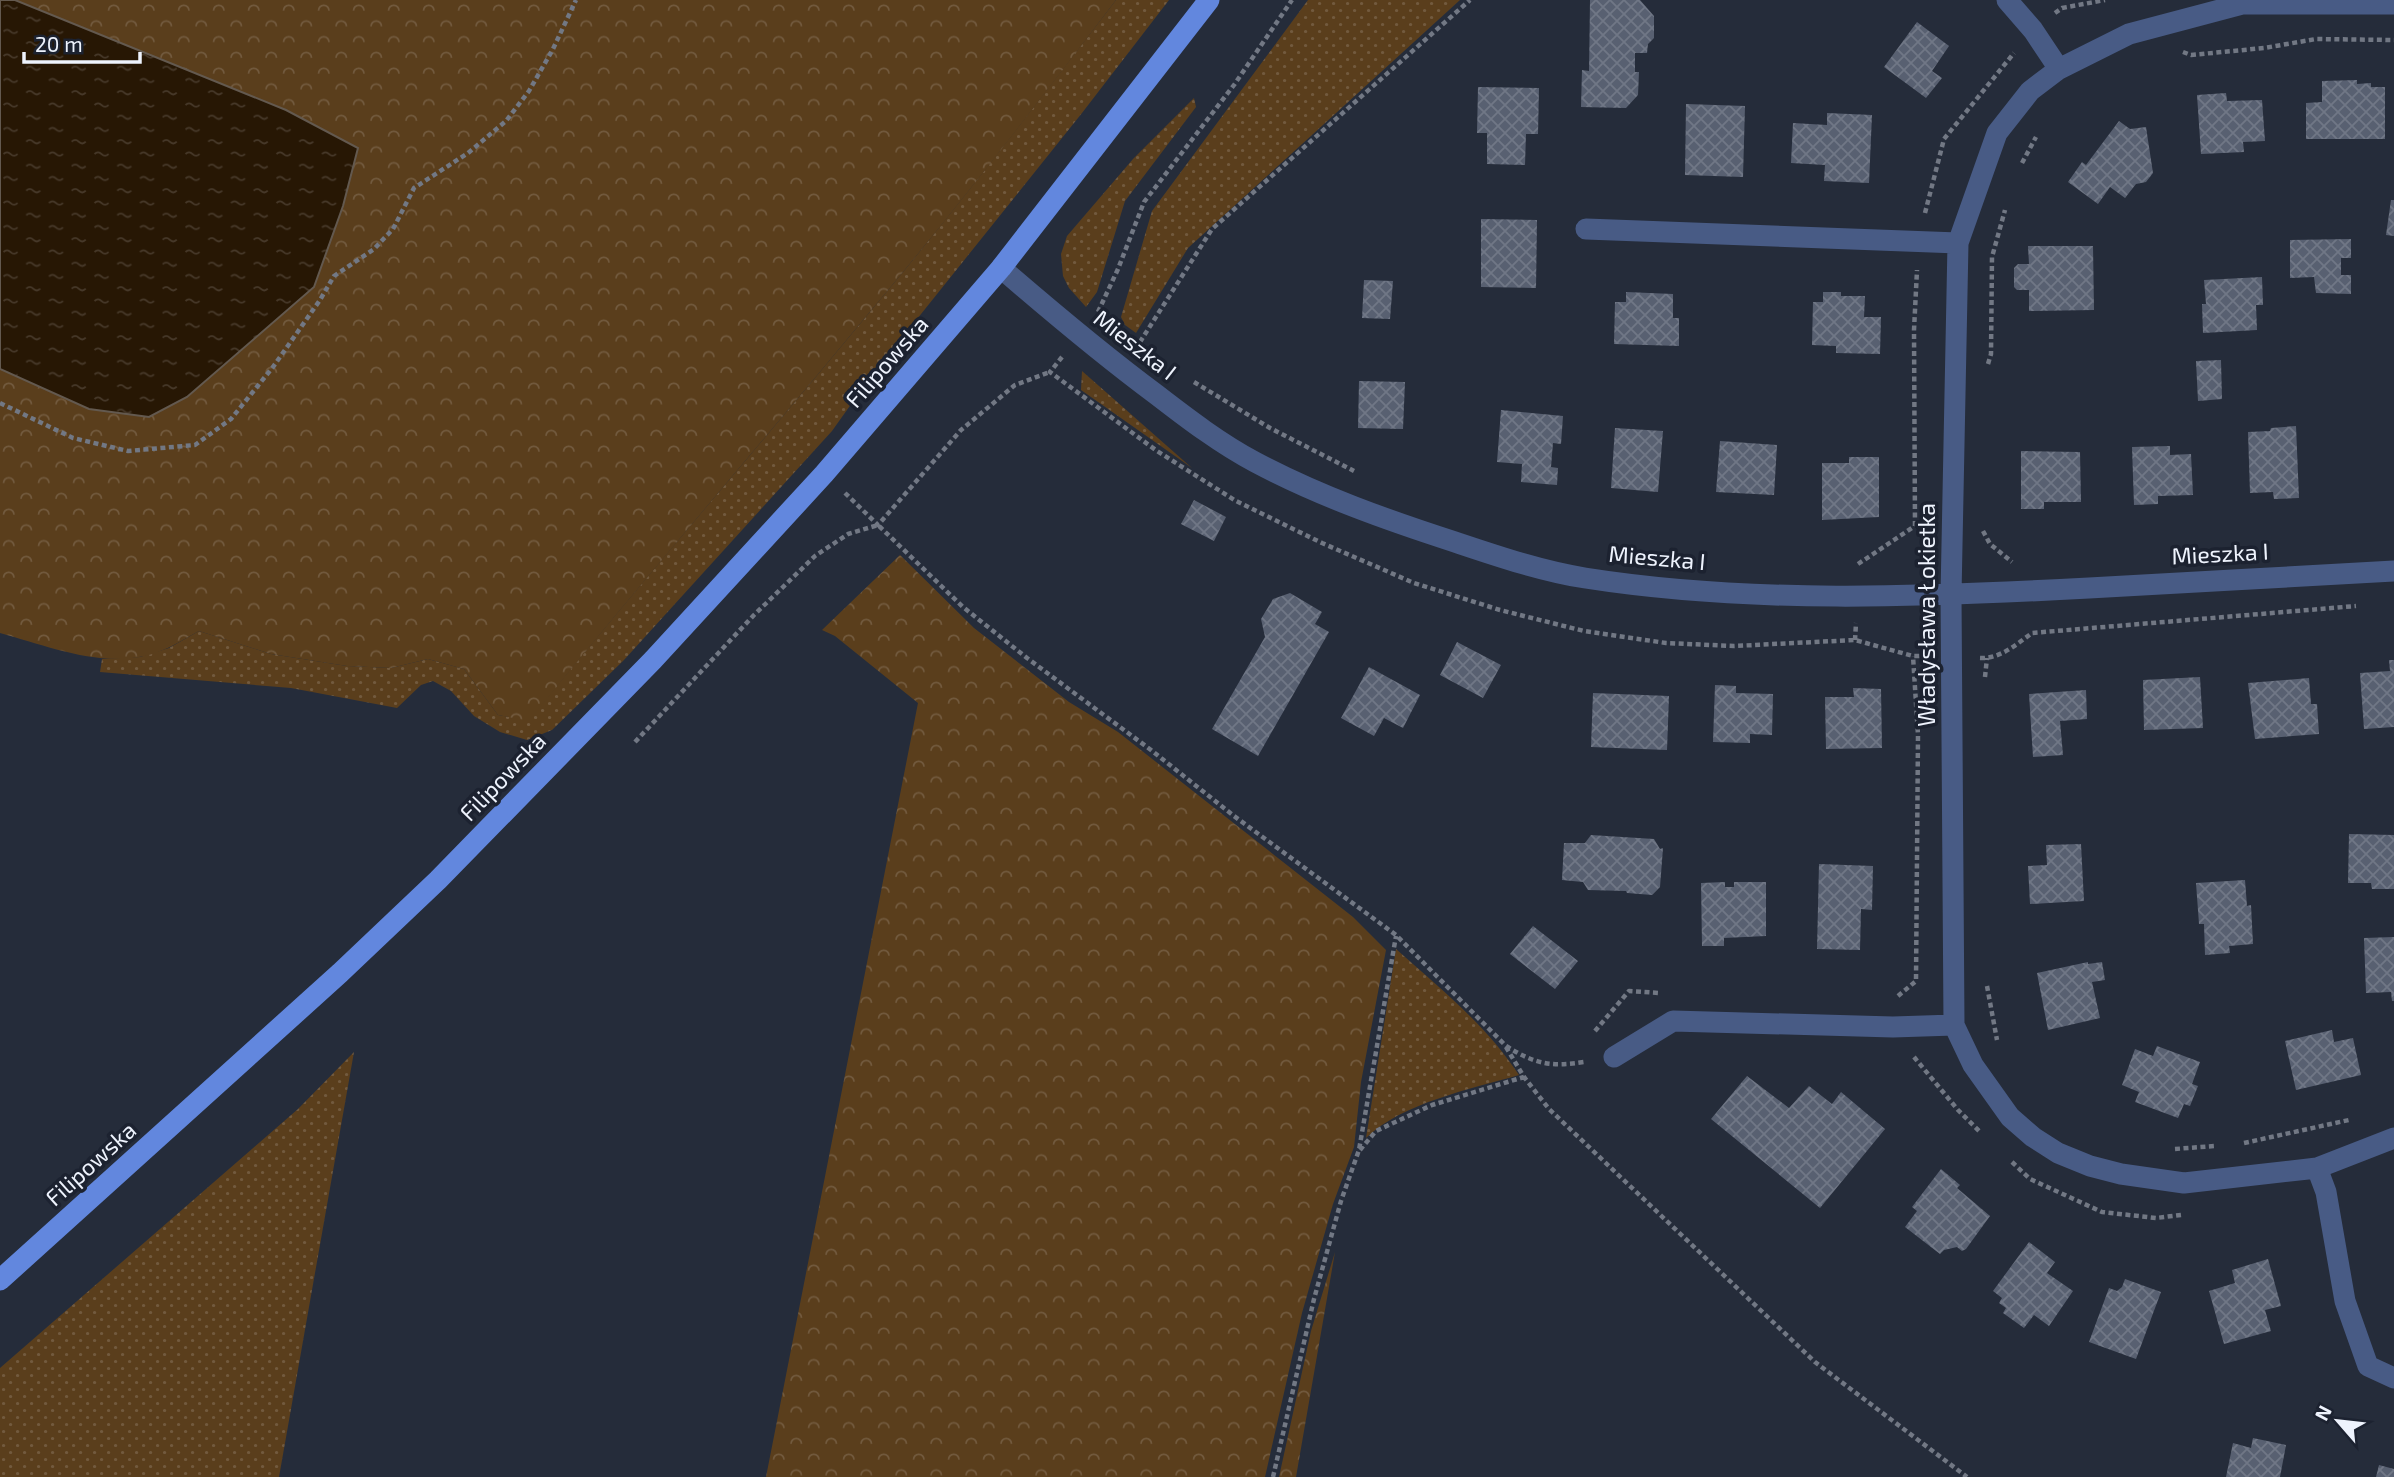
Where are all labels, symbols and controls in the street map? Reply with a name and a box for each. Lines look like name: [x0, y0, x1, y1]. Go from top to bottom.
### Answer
scale bar: [24, 21, 140, 65]
text: 20 m: [35, 31, 83, 56]
street label: Mieszka I: [1089, 303, 1183, 385]
street label: Filipowska: [839, 310, 934, 413]
street label: Władysława Łokietka: [1912, 503, 1940, 727]
street label: Mieszka I: [2171, 536, 2269, 570]
street label: Mieszka I: [1607, 539, 1707, 575]
street label: Filipowska: [453, 726, 551, 826]
street label: Filipowska: [39, 1115, 141, 1211]
north arrow: [2303, 1386, 2373, 1456]
text: N: [2309, 1401, 2336, 1424]

